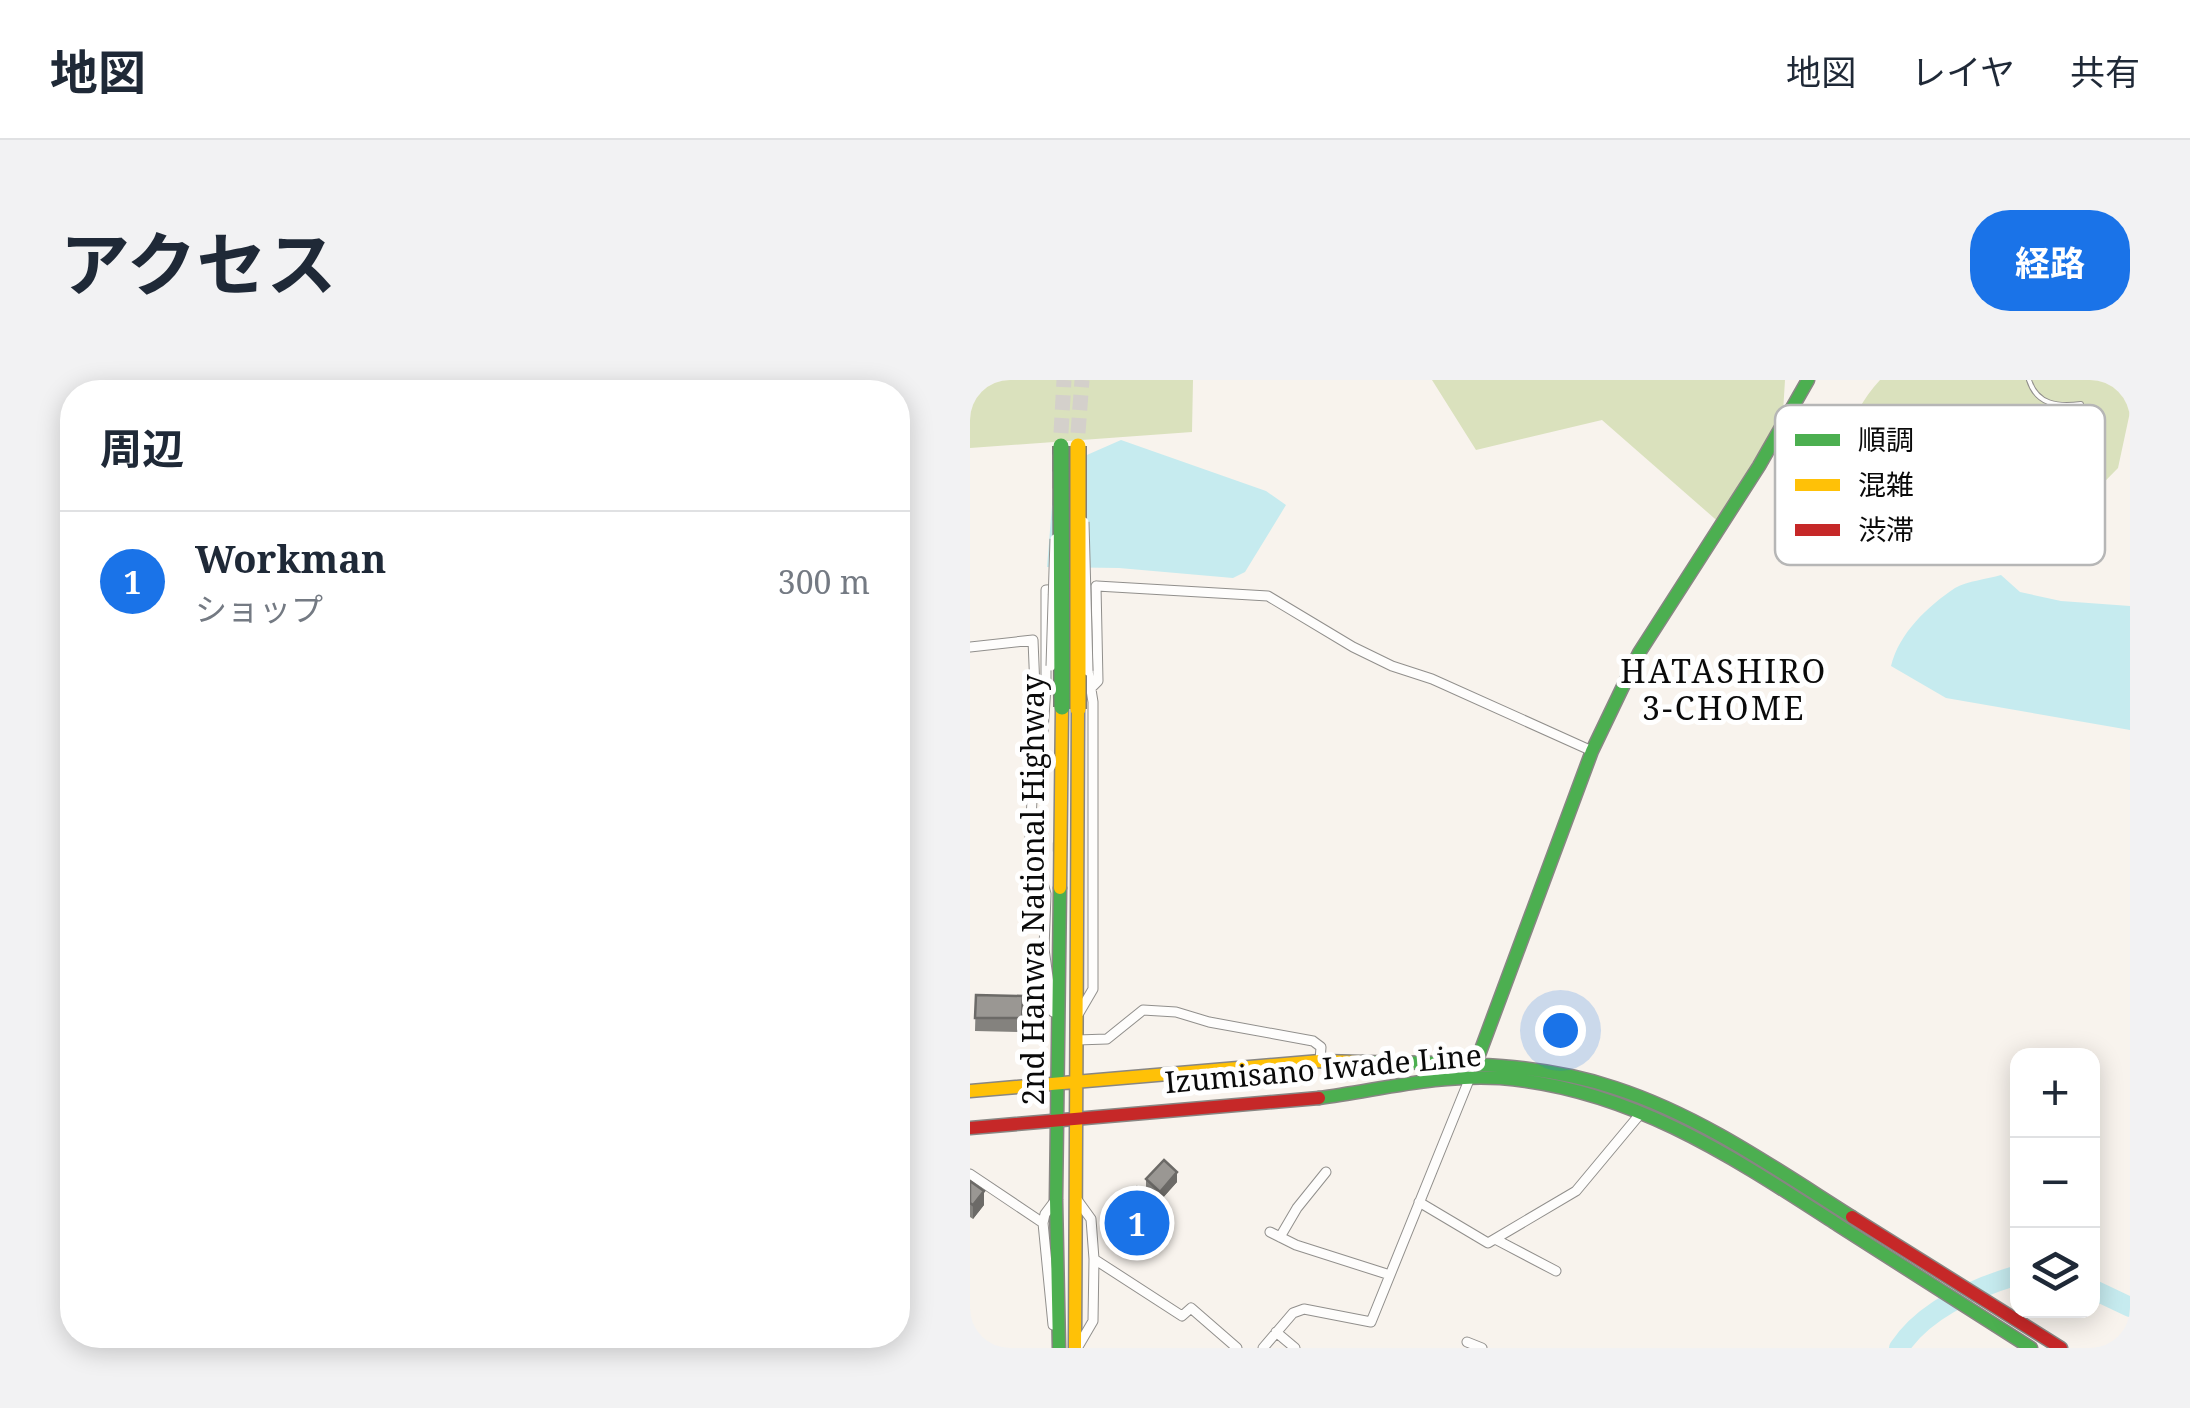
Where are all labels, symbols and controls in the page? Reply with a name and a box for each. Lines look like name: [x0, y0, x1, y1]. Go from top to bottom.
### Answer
text: 地図: [50, 39, 146, 104]
text: 地図: [1786, 48, 1856, 95]
text: レイヤ: [1911, 48, 2015, 95]
text: 共有: [2070, 48, 2140, 95]
button: 経路: [1970, 210, 2130, 311]
text: アクセス: [60, 215, 337, 311]
legend: [1775, 405, 2105, 565]
text: 周辺: [100, 419, 184, 476]
text: 順調: [1858, 420, 1914, 458]
text: 混雑: [1858, 465, 1914, 503]
text: 渋滞: [1858, 510, 1914, 548]
text: Workman: [195, 532, 386, 584]
text: 1: [123, 560, 142, 603]
text: 300 m: [778, 560, 870, 603]
text: ショップ: [195, 587, 323, 630]
district label: HATASHIRO 3-CHOME: [1620, 649, 1828, 729]
street label: 2nd Hanwa National Highway: [1012, 674, 1053, 1106]
your location: [1535, 1005, 1586, 1056]
street label: Izumisano Iwade Line: [1163, 1034, 1483, 1102]
map controls: [2010, 1048, 2100, 1318]
button: +: [2010, 1048, 2100, 1138]
button: −: [2010, 1138, 2100, 1228]
pin: 1: [1104, 1186, 1170, 1260]
button: layers: [2010, 1228, 2100, 1318]

